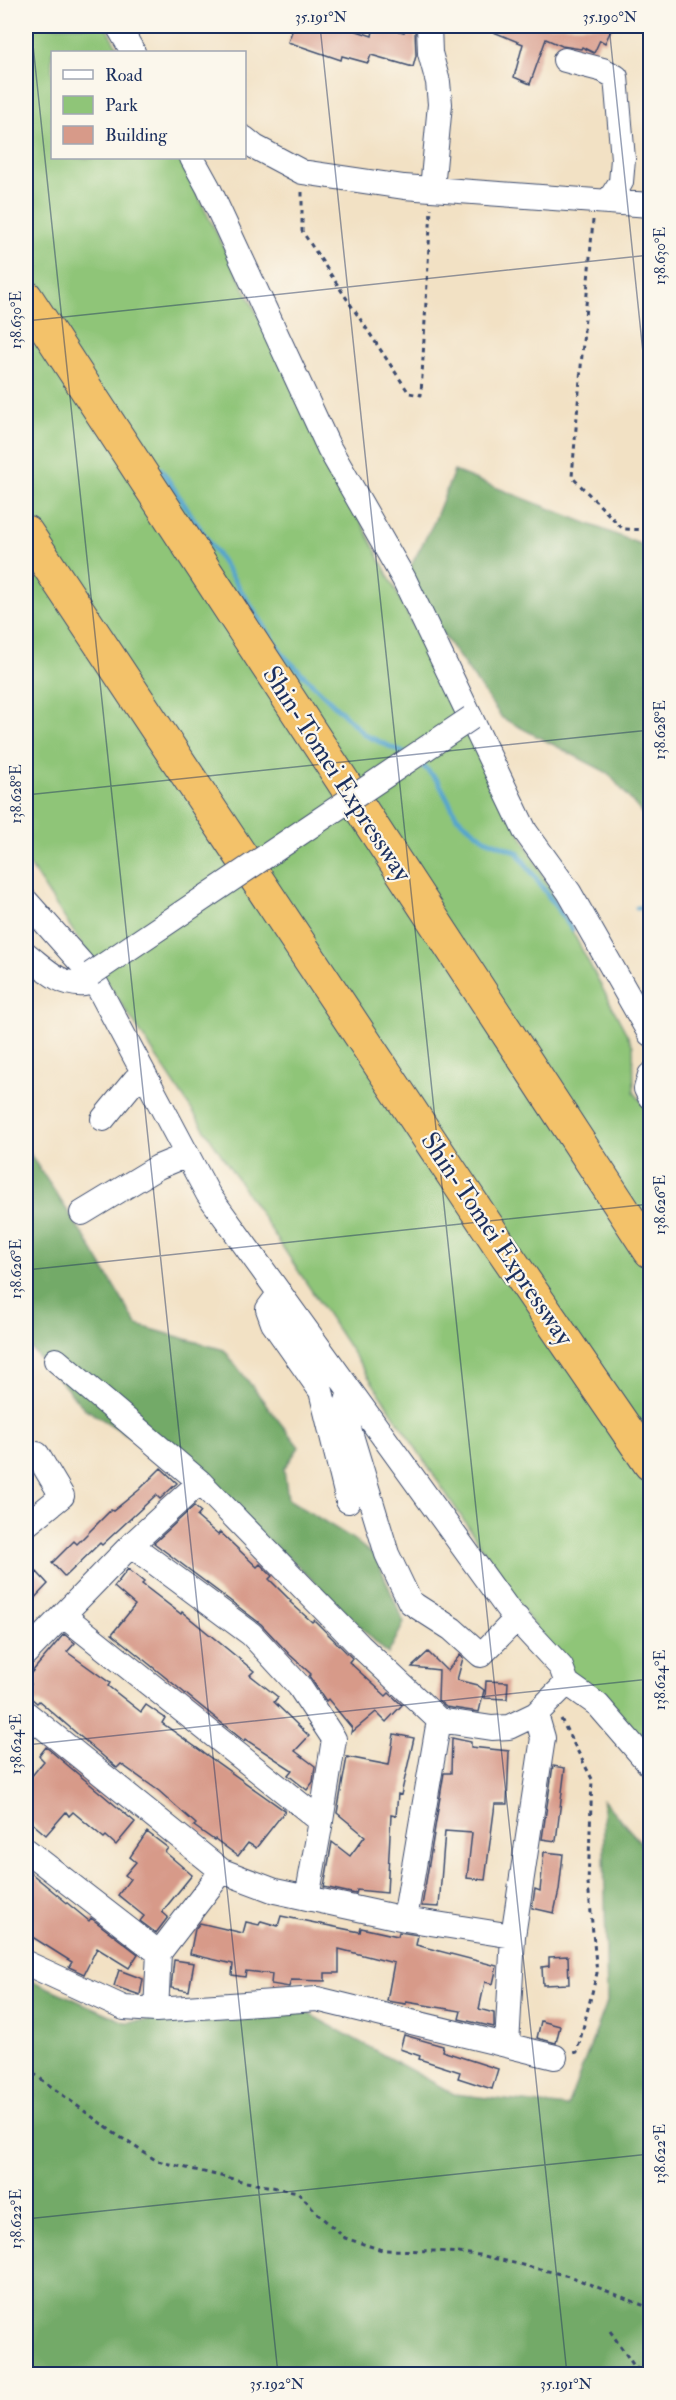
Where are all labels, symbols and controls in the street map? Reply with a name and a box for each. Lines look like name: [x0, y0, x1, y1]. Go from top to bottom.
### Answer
text: 35.191°N: [295, 8, 348, 27]
text: 35.190°N: [583, 8, 638, 27]
legend: [51, 51, 246, 159]
text: Road: [105, 64, 143, 87]
text: Park: [105, 94, 138, 117]
text: Building: [105, 124, 168, 147]
text: 138.630°E: [651, 227, 670, 285]
text: 138.630°E: [7, 291, 26, 349]
street label: Shin-Tomei Expressway: [254, 660, 419, 889]
text: 138.628°E: [651, 700, 670, 760]
text: 138.628°E: [7, 764, 26, 824]
street label: Shin-Tomei Expressway: [413, 1126, 581, 1353]
text: 138.626°E: [651, 1175, 670, 1235]
text: 138.626°E: [7, 1239, 26, 1299]
text: 138.624°E: [651, 1650, 670, 1710]
text: 138.624°E: [7, 1714, 26, 1774]
text: 138.622°E: [651, 2124, 670, 2184]
text: 138.622°E: [7, 2189, 26, 2249]
text: 35.192°N: [250, 2375, 305, 2394]
text: 35.191°N: [540, 2375, 593, 2394]

